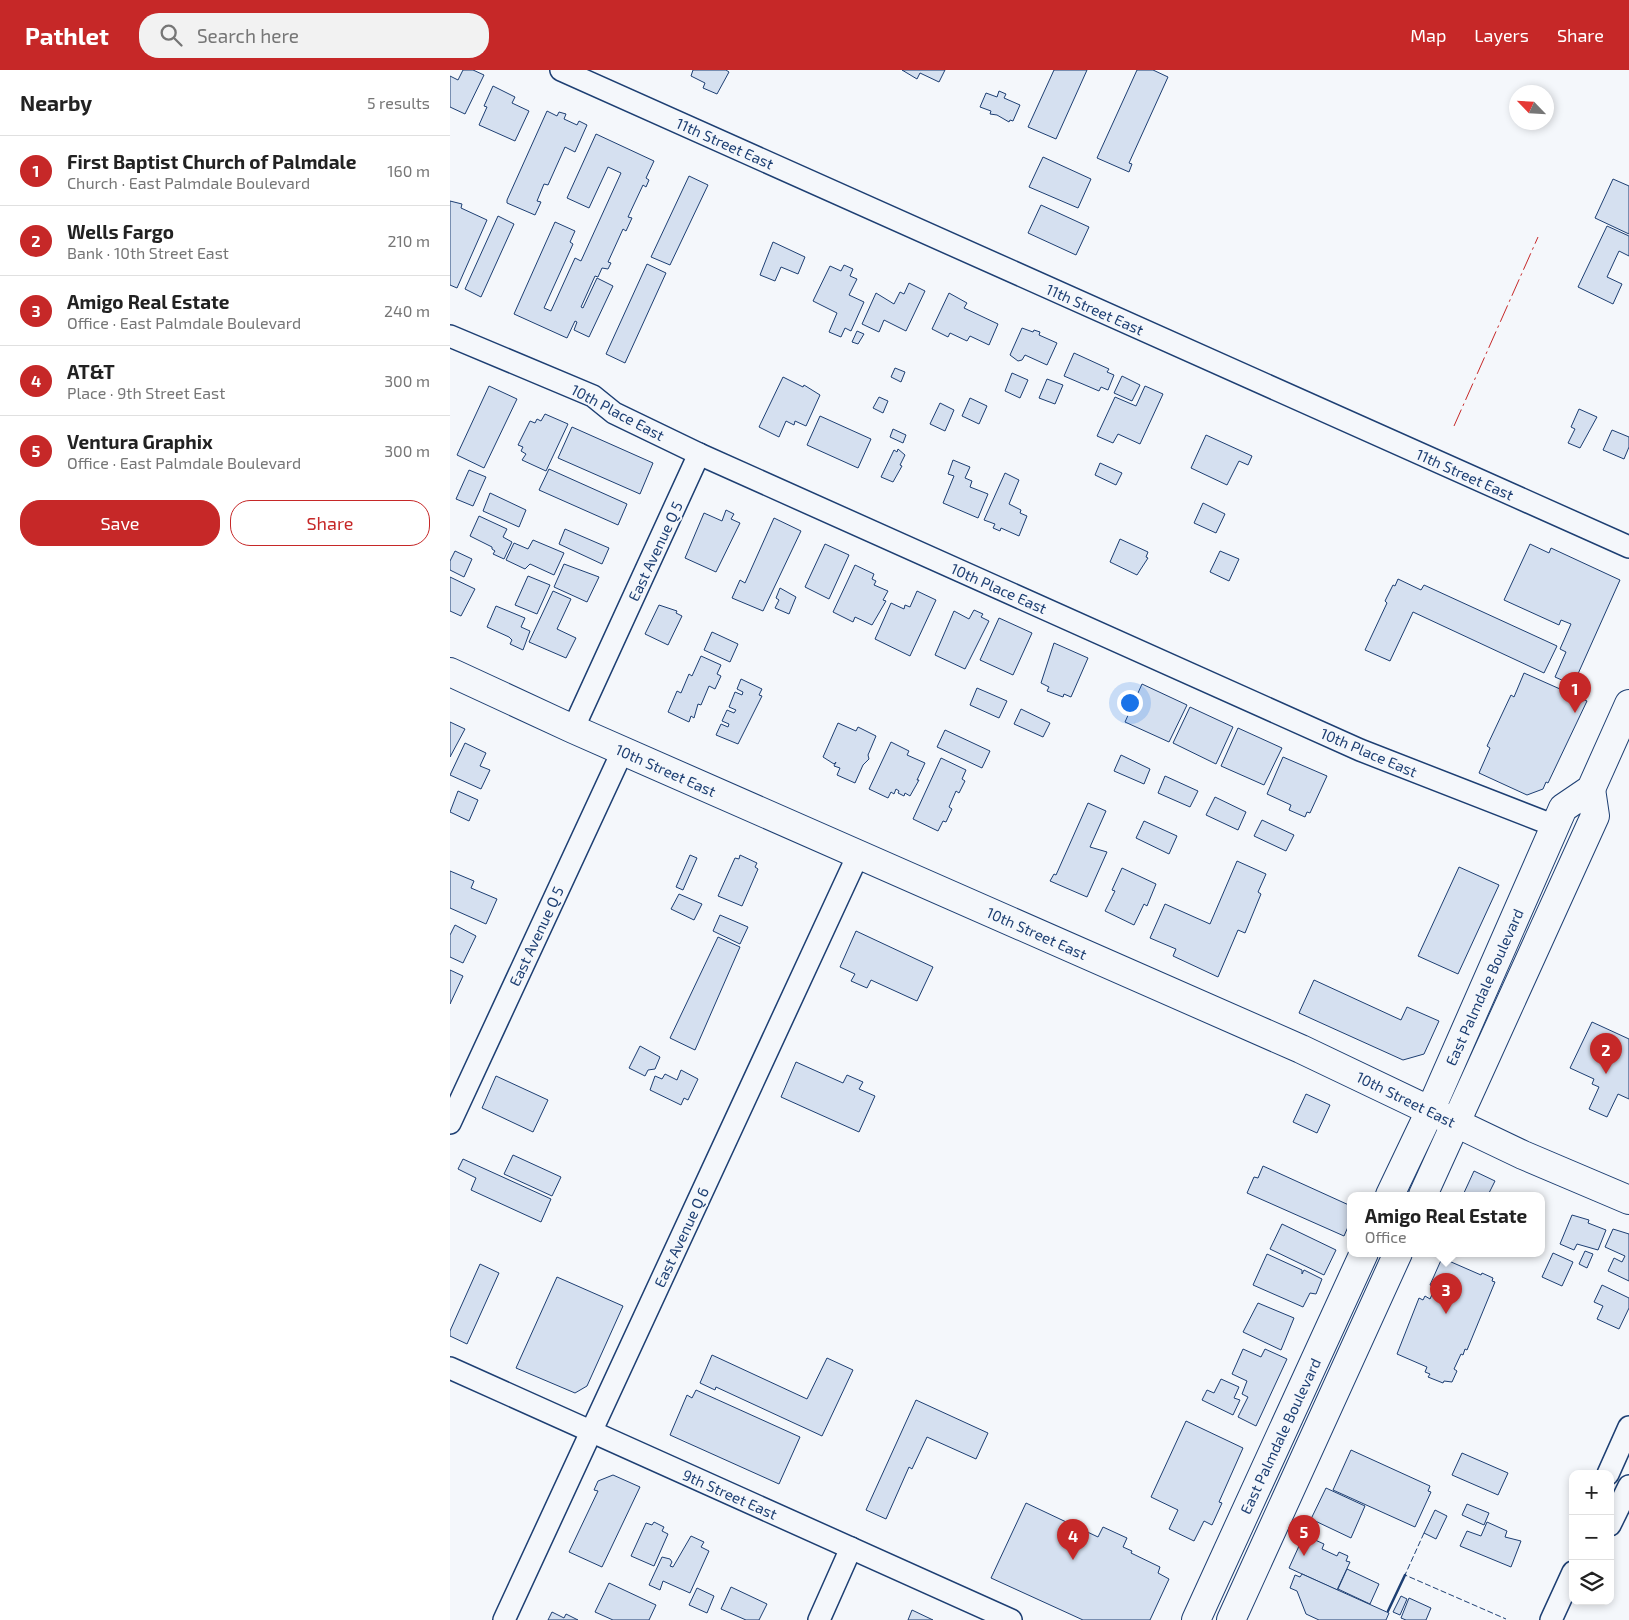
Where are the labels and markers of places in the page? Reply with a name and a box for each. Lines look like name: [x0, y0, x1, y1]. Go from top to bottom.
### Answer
pin: 1: [1559, 672, 1591, 713]
pin: 2: [1590, 1033, 1622, 1074]
pin: 3: [1430, 1273, 1462, 1314]
pin: 5: [1288, 1515, 1320, 1556]
pin: 4: [1057, 1519, 1089, 1560]

